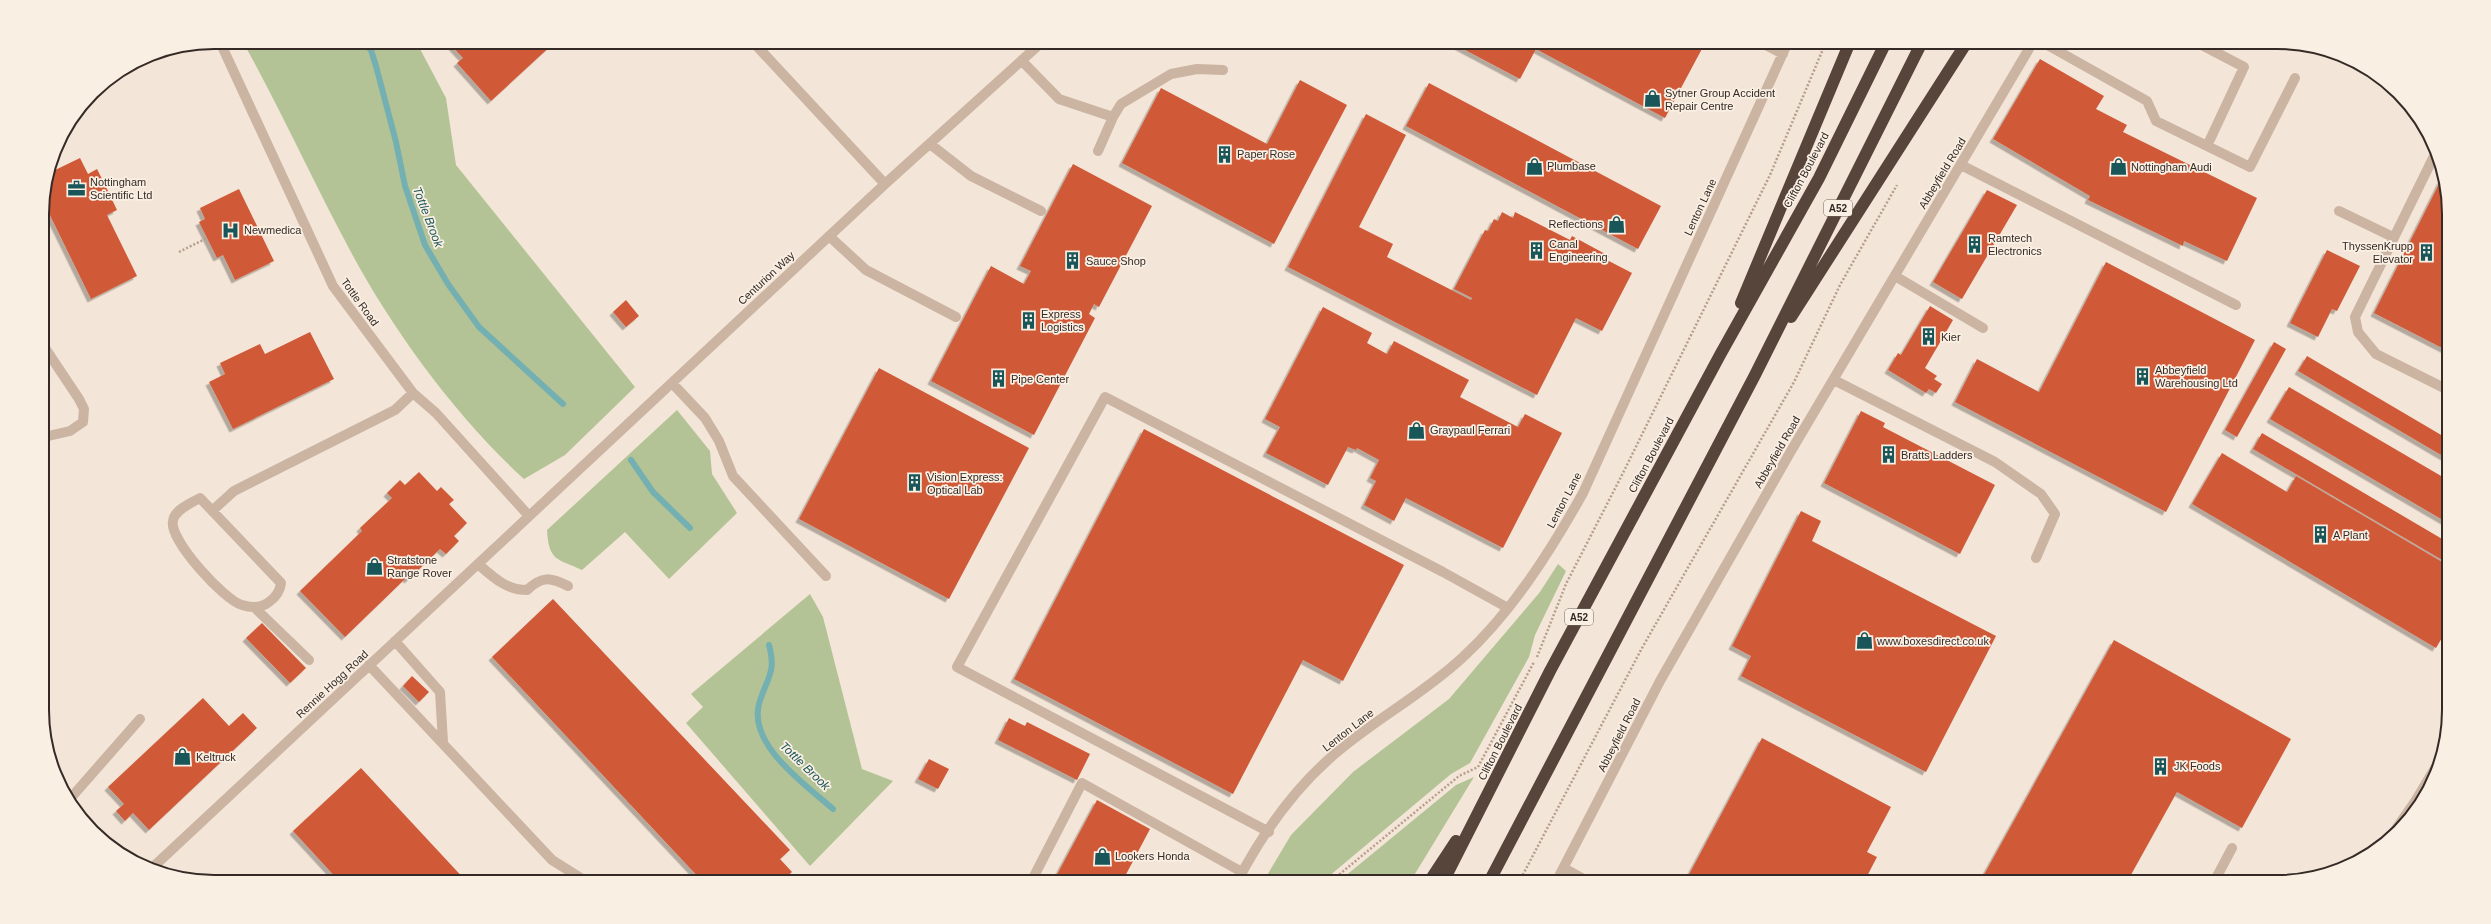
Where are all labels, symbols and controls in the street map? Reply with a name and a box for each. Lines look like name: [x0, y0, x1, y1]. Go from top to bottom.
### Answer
place label: Sytner Group Accident Repair Centre: [1665, 87, 1775, 112]
shop icon: Sytner Group Accident Repair Centre: [1642, 89, 1662, 109]
street label: Clifton Boulevard: [1781, 130, 1831, 210]
street label: Abbeyfield Road: [1916, 135, 1968, 211]
building icon: Paper Rose: [1214, 144, 1234, 164]
place label: Paper Rose: [1237, 148, 1295, 160]
shop icon: Plumbase: [1524, 156, 1544, 176]
shop icon: Nottingham Audi: [2108, 157, 2128, 177]
place label: Plumbase: [1547, 160, 1596, 172]
place label: Nottingham Audi: [2131, 161, 2212, 173]
place label: Nottingham Scientific Ltd: [90, 176, 152, 201]
street label: Lenton Lane: [1682, 177, 1718, 237]
office icon: Nottingham Scientific Ltd: [67, 178, 87, 198]
water label: Tottle Brook: [410, 185, 446, 250]
road number: A52: [1824, 200, 1852, 216]
shop icon: Reflections: [1606, 214, 1626, 234]
place label: Reflections: [1549, 218, 1603, 230]
hospital icon: Newmedica: [221, 220, 241, 240]
place label: Newmedica: [244, 224, 302, 236]
place label: Ramtech Electronics: [1988, 232, 2042, 257]
building icon: Ramtech Electronics: [1965, 234, 1985, 254]
place label: Canal Engineering: [1549, 238, 1608, 263]
building icon: Canal Engineering: [1526, 240, 1546, 260]
place label: ThyssenKrupp Elevator: [2342, 240, 2413, 265]
building icon: ThyssenKrupp Elevator: [2416, 242, 2436, 262]
street label: Centurion Way: [735, 249, 797, 307]
building icon: Sauce Shop: [1063, 251, 1083, 271]
place label: Sauce Shop: [1086, 255, 1146, 267]
street label: Tottle Road: [339, 276, 381, 328]
place label: Express Logistics: [1041, 308, 1084, 333]
building icon: Express Logistics: [1018, 310, 1038, 330]
building icon: Kier: [1918, 327, 1938, 347]
place label: Kier: [1941, 331, 1961, 343]
place label: Abbeyfield Warehousing Ltd: [2155, 364, 2238, 389]
building icon: Abbeyfield Warehousing Ltd: [2132, 366, 2152, 386]
building icon: Pipe Center: [988, 369, 1008, 389]
place label: Pipe Center: [1011, 373, 1069, 385]
street label: Abbeyfield Road: [1752, 414, 1802, 490]
street label: Clifton Boulevard: [1626, 415, 1676, 495]
shop icon: Graypaul Ferrari: [1407, 420, 1427, 440]
place label: Graypaul Ferrari: [1430, 424, 1510, 436]
building icon: Bratts Ladders: [1878, 445, 1898, 465]
place label: Bratts Ladders: [1901, 449, 1973, 461]
street label: Lenton Lane: [1544, 470, 1584, 530]
place label: Vision Express: Optical Lab: [927, 471, 1003, 496]
building icon: Vision Express: Optical Lab: [904, 473, 924, 493]
building icon: A Plant: [2310, 525, 2330, 545]
place label: A Plant: [2333, 529, 2368, 541]
place label: Stratstone Range Rover: [387, 554, 452, 579]
shop icon: Stratstone Range Rover: [364, 556, 384, 576]
road number: A52: [1565, 609, 1593, 625]
shop icon: www.boxesdirect.co.uk: [1854, 631, 1874, 651]
place label: www.boxesdirect.co.uk: [1876, 635, 1989, 647]
street label: Rennie Hogg Road: [294, 648, 370, 720]
street label: Abbeyfield Road: [1595, 696, 1643, 774]
street label: Clifton Boulevard: [1476, 702, 1524, 782]
street label: Lenton Lane: [1320, 706, 1376, 754]
water label: Tottle Brook: [777, 739, 833, 794]
shop icon: Keltruck: [173, 747, 193, 767]
place label: Keltruck: [196, 751, 236, 763]
building icon: JK Foods: [2151, 756, 2171, 776]
place label: JK Foods: [2174, 760, 2221, 772]
shop icon: Lookers Honda: [1092, 846, 1112, 866]
place label: Lookers Honda: [1115, 850, 1190, 862]

